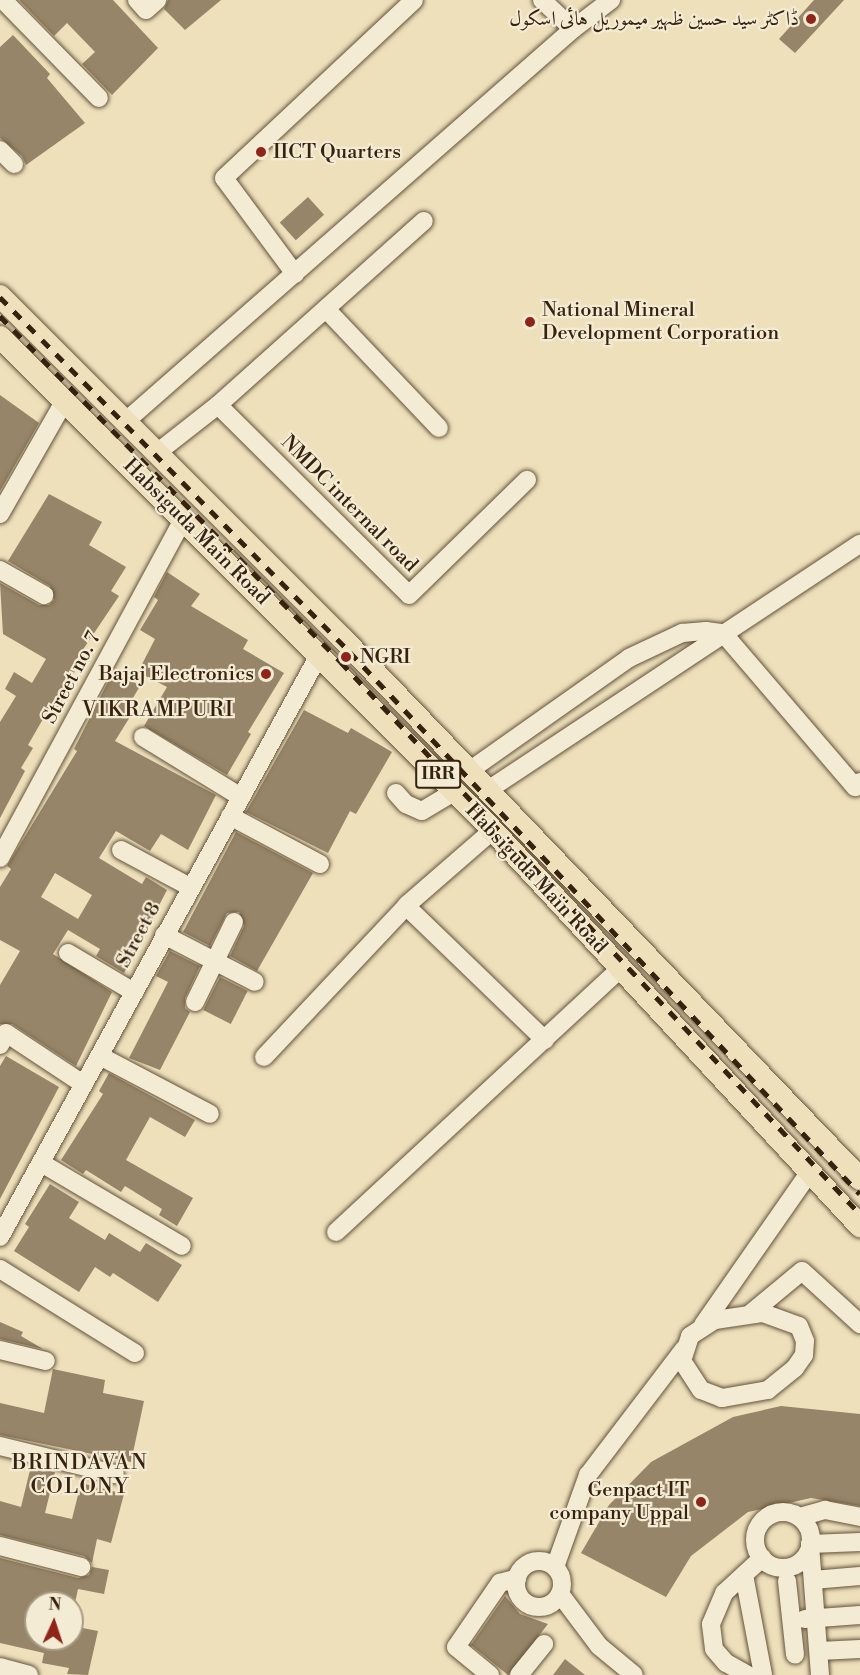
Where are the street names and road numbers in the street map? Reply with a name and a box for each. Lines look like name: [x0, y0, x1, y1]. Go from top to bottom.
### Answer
street label: NMDC internal road: [276, 431, 422, 577]
street label: Habsiguda Main Road: [118, 454, 274, 610]
street label: Street no. 7: [38, 628, 106, 728]
road number: IRR: [414, 759, 462, 789]
street label: Habsiguda Main Road: [460, 799, 612, 959]
street label: Street 8: [112, 898, 166, 972]

